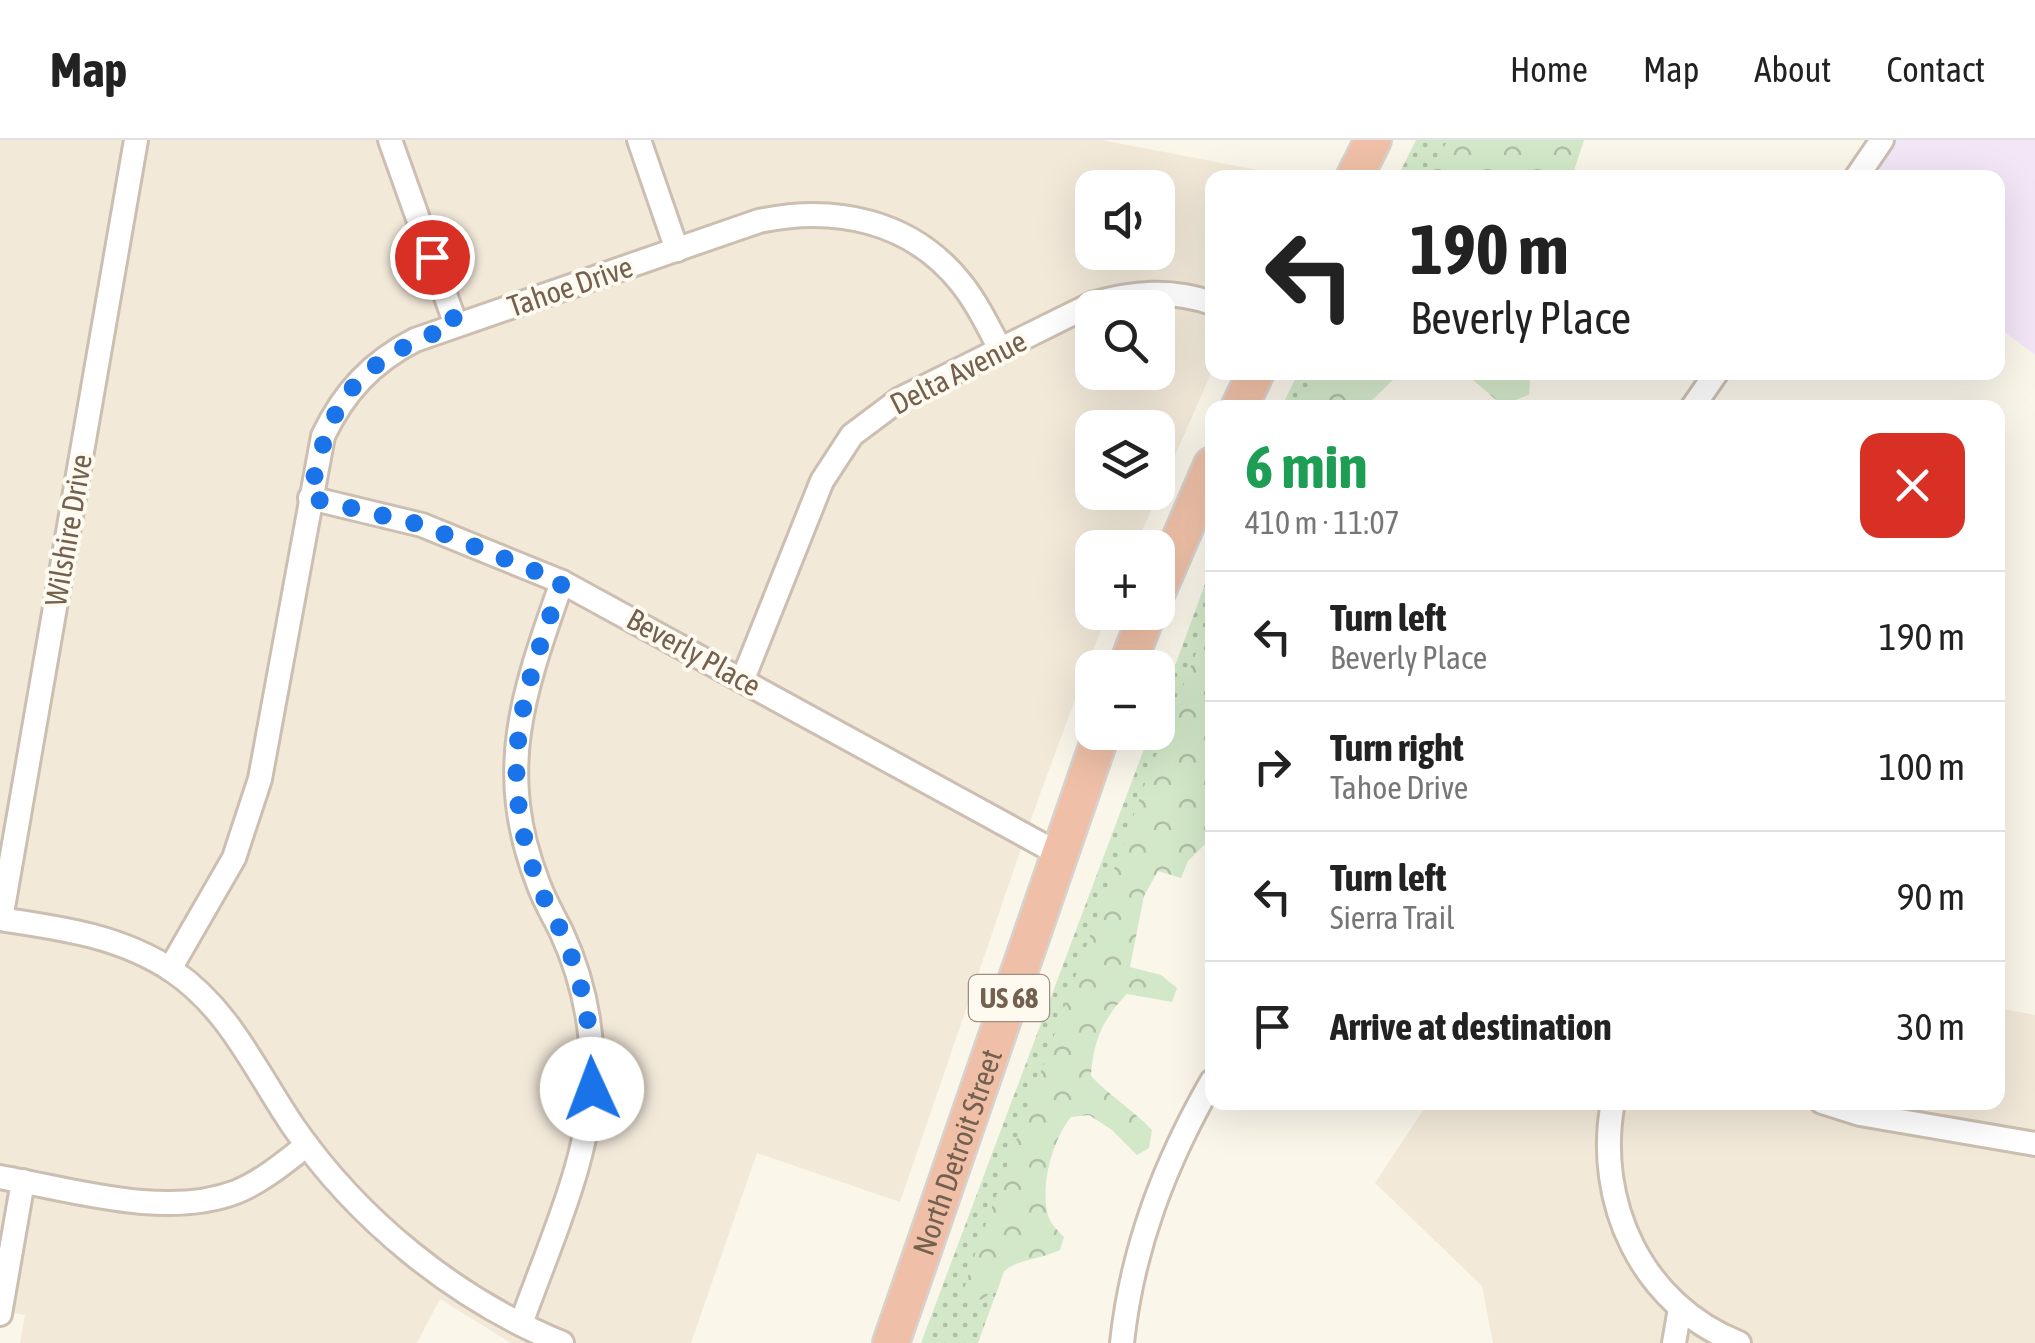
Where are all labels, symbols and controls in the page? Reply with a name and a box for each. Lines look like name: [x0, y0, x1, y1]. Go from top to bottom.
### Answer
text: Map: [50, 42, 127, 97]
text: Home: [1510, 49, 1588, 89]
text: Map: [1643, 49, 1699, 89]
text: About: [1754, 49, 1831, 89]
text: Contact: [1886, 49, 1985, 89]
map controls: [1075, 170, 1175, 750]
button: sound: [1075, 170, 1175, 270]
text: 190 m: [1410, 209, 1569, 289]
icon: left: [1245, 210, 1375, 340]
pin: [390, 215, 475, 300]
icon: arrive: [405, 230, 460, 285]
street label: Tahoe Drive: [503, 249, 637, 323]
button: search: [1075, 290, 1175, 390]
text: Beverly Place: [1410, 292, 1631, 344]
street label: Delta Avenue: [884, 323, 1032, 421]
button: layers: [1075, 410, 1175, 510]
text: 6 min: [1245, 432, 1368, 501]
button: close: [1860, 433, 1965, 538]
street label: Wilshire Drive: [38, 451, 98, 609]
text: 410 m · 11:07: [1245, 504, 1400, 541]
button: +: [1075, 530, 1175, 630]
text: Turn left: [1330, 596, 1446, 639]
street label: Beverly Place: [621, 601, 767, 703]
icon: left: [1245, 609, 1300, 664]
text: 190 m: [1879, 615, 1965, 658]
text: Beverly Place: [1330, 639, 1487, 676]
button: −: [1075, 650, 1175, 750]
text: Turn right: [1330, 726, 1464, 769]
icon: right: [1245, 739, 1300, 794]
text: 100 m: [1879, 745, 1965, 788]
text: Tahoe Drive: [1330, 769, 1468, 806]
text: Turn left: [1330, 856, 1446, 899]
icon: left: [1245, 869, 1300, 924]
text: 90 m: [1897, 875, 1965, 918]
text: Sierra Trail: [1330, 899, 1454, 936]
road number: US 68: [969, 975, 1049, 1021]
icon: arrive: [1245, 999, 1300, 1054]
text: Arrive at destination: [1330, 1005, 1612, 1048]
text: 30 m: [1897, 1005, 1965, 1048]
position arrow: [540, 1037, 644, 1141]
street label: North Detroit Street: [906, 1045, 1008, 1259]

